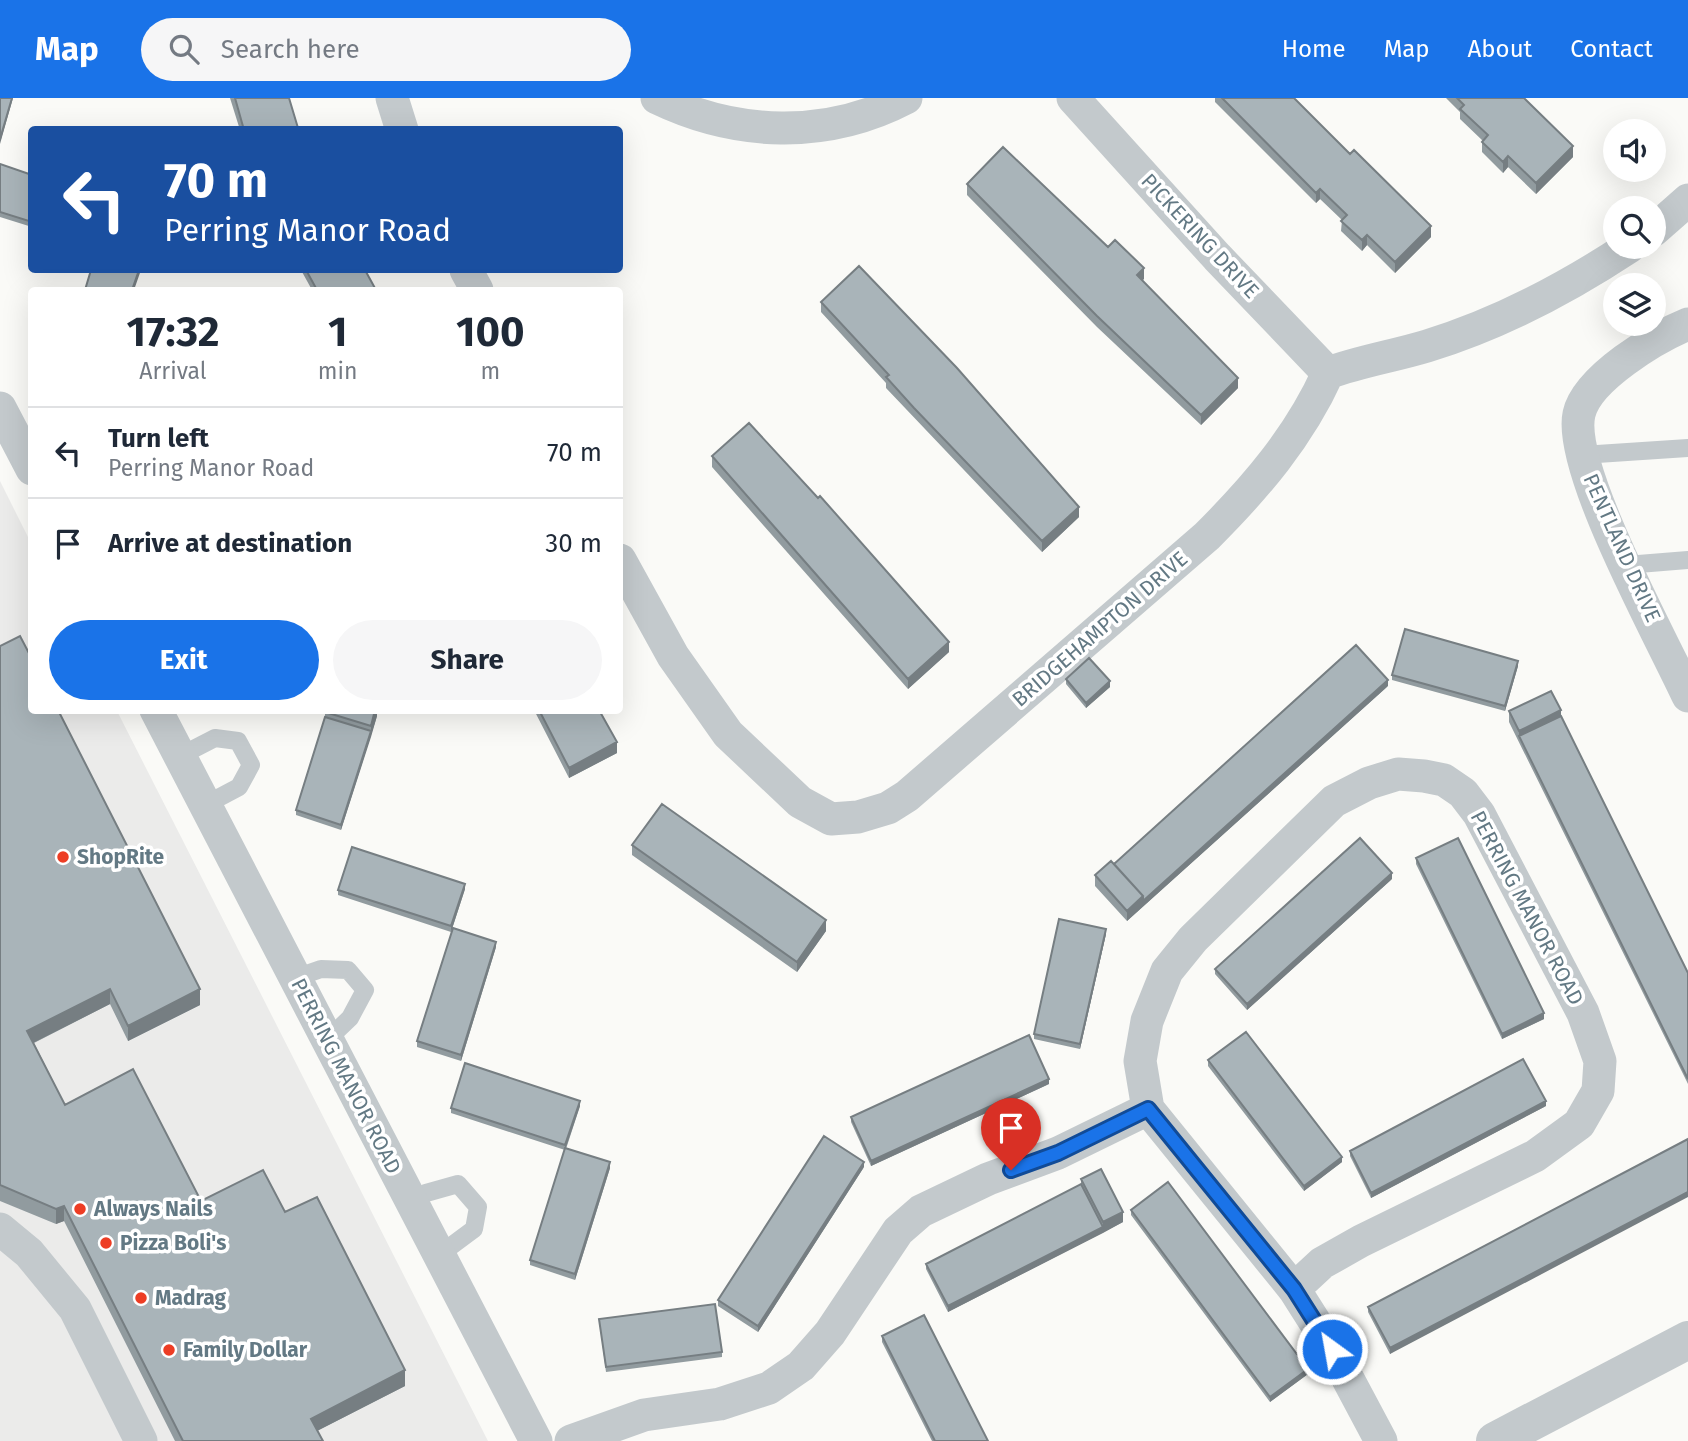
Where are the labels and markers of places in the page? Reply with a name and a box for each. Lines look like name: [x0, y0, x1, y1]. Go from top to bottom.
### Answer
place label: ShopRite: [77, 844, 165, 870]
marker: ShopRite: [55, 849, 71, 865]
pin: [981, 1098, 1041, 1170]
place label: Always Nails: [93, 1196, 213, 1222]
marker: Always Nails: [72, 1201, 88, 1217]
place label: Pizza Boli's: [120, 1230, 226, 1256]
marker: Pizza Boli's: [98, 1235, 114, 1251]
place label: Madrag: [155, 1285, 227, 1311]
marker: Madrag: [133, 1290, 149, 1306]
place label: Family Dollar: [183, 1337, 308, 1363]
marker: Family Dollar: [161, 1342, 177, 1358]

